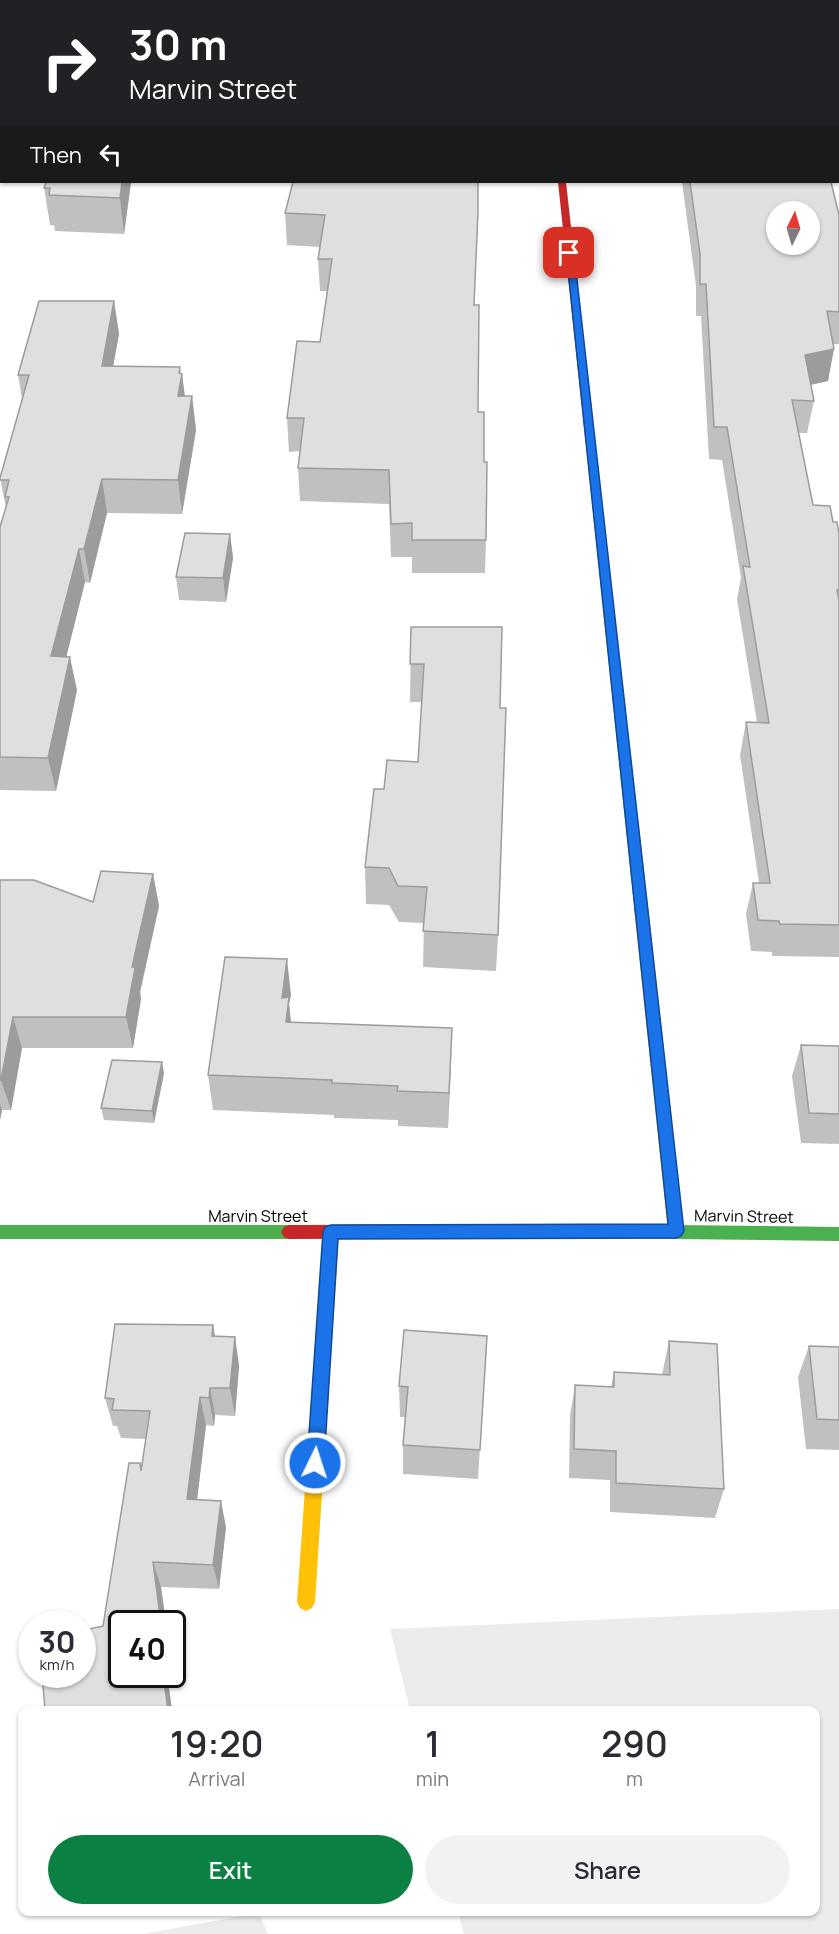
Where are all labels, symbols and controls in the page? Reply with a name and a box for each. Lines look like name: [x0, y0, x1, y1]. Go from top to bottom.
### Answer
text: 30 m: [129, 15, 227, 73]
icon: right: [30, 24, 108, 102]
text: Marvin Street: [129, 70, 297, 107]
icon: left: [94, 138, 127, 171]
text: Then: [30, 140, 82, 170]
north arrow: [766, 201, 820, 255]
map controls: [766, 201, 820, 255]
pin: [543, 227, 594, 278]
icon: arrive: [552, 236, 585, 269]
street label: Marvin Street: [694, 1204, 794, 1228]
street label: Marvin Street: [208, 1205, 308, 1227]
position arrow: [283, 1431, 347, 1495]
speed limit sign: 40: [108, 1610, 186, 1688]
text: 30: [38, 1621, 76, 1662]
text: km/h: [40, 1654, 74, 1675]
text: 19:20: [170, 1719, 264, 1768]
text: 1: [425, 1719, 440, 1768]
text: 290: [601, 1719, 668, 1768]
text: Arrival: [188, 1765, 245, 1792]
text: min: [416, 1765, 449, 1792]
text: m: [626, 1765, 643, 1792]
button: Exit: [48, 1835, 413, 1904]
button: Share: [425, 1835, 790, 1904]

